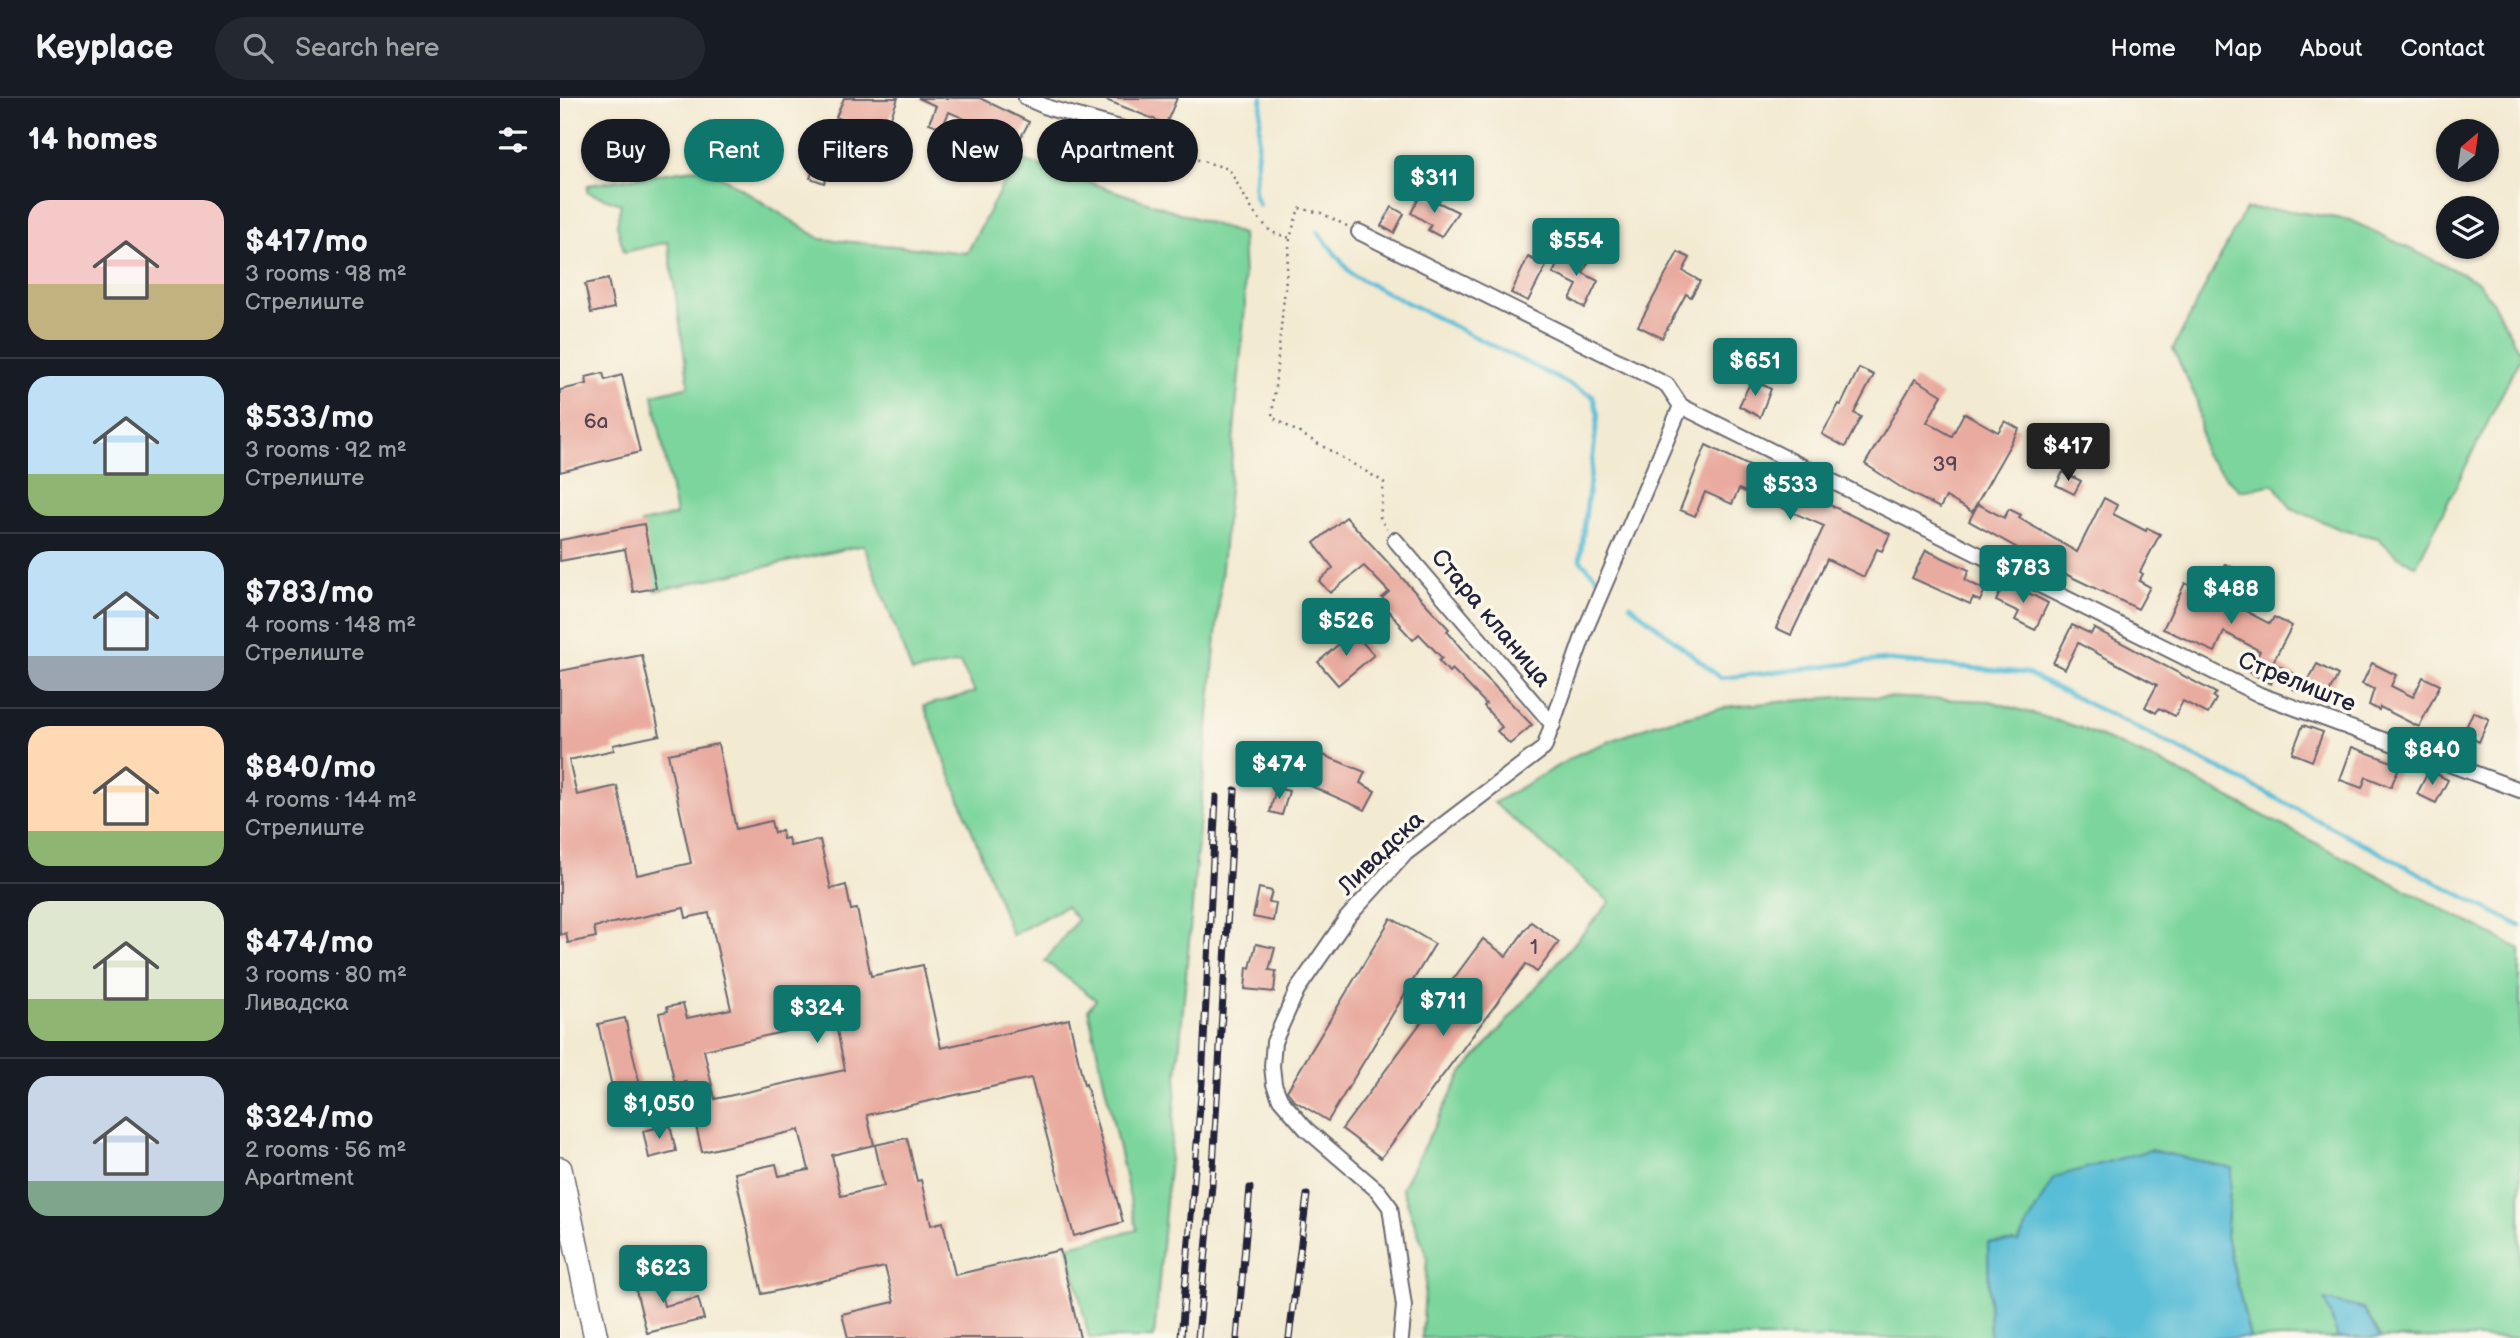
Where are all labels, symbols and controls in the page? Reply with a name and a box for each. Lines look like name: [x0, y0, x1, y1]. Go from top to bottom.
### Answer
search box: [215, 17, 705, 80]
text: Keyplace: [35, 28, 173, 68]
icon: search: [239, 29, 277, 67]
text: Search here: [295, 33, 439, 64]
text: Home: [2111, 34, 2176, 63]
text: Map: [2214, 34, 2262, 63]
text: About: [2300, 34, 2362, 63]
text: Contact: [2400, 34, 2485, 63]
chip: Buy: [581, 119, 670, 182]
chip: Rent: [684, 119, 784, 182]
chip: Filters: [798, 119, 913, 182]
chip: New: [927, 119, 1023, 182]
chip: Apartment: [1037, 119, 1198, 182]
north arrow: [2436, 119, 2499, 182]
map controls: [2436, 119, 2499, 259]
icon: filters: [494, 121, 532, 159]
text: 14 homes: [28, 122, 157, 158]
pin: $311: [1393, 156, 1475, 215]
text: $311: [1410, 164, 1458, 192]
button: layers: [2436, 196, 2499, 259]
pin: $554: [1535, 218, 1617, 278]
text: $417/mo: [245, 224, 368, 260]
text: $554: [1548, 227, 1604, 255]
icon: home: [84, 228, 168, 312]
text: 3 rooms · 98 m²: [245, 260, 407, 288]
text: Стрелиште: [245, 288, 364, 316]
pin: $651: [1714, 338, 1796, 398]
text: $651: [1729, 347, 1781, 375]
text: $533/mo: [245, 400, 374, 436]
icon: home: [84, 404, 168, 488]
house number: 6a: [584, 409, 608, 434]
pin: $417: [2027, 424, 2109, 483]
text: $417: [2043, 432, 2093, 460]
text: 3 rooms · 92 m²: [245, 436, 407, 464]
house number: 39: [1932, 452, 1958, 477]
pin: $533: [1749, 462, 1831, 522]
text: Стрелиште: [245, 464, 364, 492]
text: $533: [1762, 471, 1818, 499]
street label: Стара кланица: [1425, 543, 1557, 693]
pin: $783: [1982, 546, 2064, 605]
text: $783: [1995, 554, 2051, 582]
pin: $488: [2190, 566, 2272, 626]
text: $783/mo: [245, 575, 374, 611]
text: $488: [2203, 575, 2259, 603]
icon: home: [84, 579, 168, 663]
pin: $526: [1305, 598, 1387, 658]
text: $526: [1318, 607, 1374, 635]
text: 4 rooms · 148 m²: [245, 611, 416, 639]
text: Стрелиште: [245, 639, 364, 667]
street label: Стрелиште: [2234, 645, 2360, 719]
pin: $840: [2391, 728, 2473, 787]
text: $840: [2404, 736, 2460, 764]
pin: $474: [1238, 742, 1320, 801]
text: $840/mo: [245, 750, 376, 786]
text: $474: [1252, 750, 1306, 778]
icon: home: [84, 754, 168, 838]
text: 4 rooms · 144 m²: [245, 786, 417, 814]
street label: Ливадска: [1331, 805, 1430, 902]
text: Стрелиште: [245, 814, 364, 842]
text: $474/mo: [245, 925, 373, 961]
icon: home: [84, 929, 168, 1013]
house number: 1: [1530, 935, 1538, 960]
text: 3 rooms · 80 m²: [245, 961, 407, 989]
pin: $711: [1402, 978, 1484, 1038]
pin: $324: [776, 986, 858, 1045]
text: $711: [1419, 987, 1467, 1015]
text: Ливадска: [245, 989, 349, 1017]
text: $324: [789, 994, 845, 1022]
pin: $1,050: [602, 1082, 716, 1141]
text: $1,050: [623, 1090, 695, 1118]
text: $324/mo: [245, 1100, 374, 1136]
icon: home: [84, 1104, 168, 1188]
text: 2 rooms · 56 m²: [245, 1136, 407, 1164]
text: Apartment: [245, 1164, 354, 1192]
pin: $623: [622, 1246, 704, 1305]
text: $623: [635, 1254, 691, 1282]

